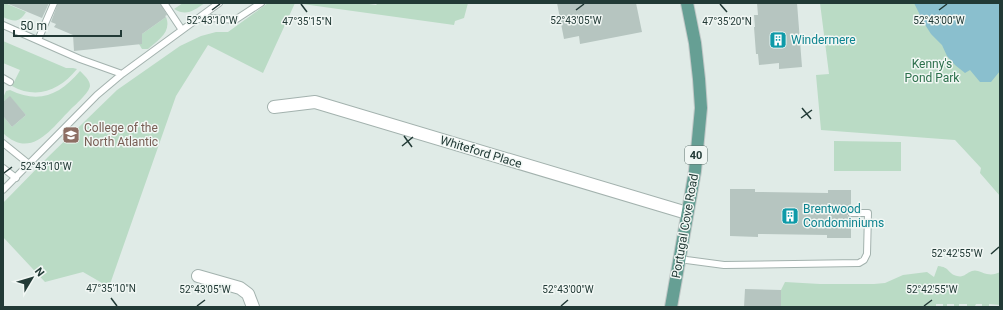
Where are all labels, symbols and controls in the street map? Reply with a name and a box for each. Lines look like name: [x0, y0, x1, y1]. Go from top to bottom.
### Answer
scale bar: [14, 12, 121, 38]
text: 52°43'10"W: [186, 15, 238, 26]
text: 52°43'05"W: [550, 15, 602, 26]
text: 52°43'00"W: [913, 15, 965, 26]
text: 47°35'15"N: [282, 16, 332, 27]
text: 47°35'20"N: [702, 16, 752, 27]
text: 50 m: [20, 19, 47, 33]
building icon: Windermere: [768, 30, 788, 50]
place label: Windermere: [791, 33, 856, 47]
park label: Kenny's Pond Park: [905, 57, 960, 85]
place label: College of the North Atlantic: [84, 121, 158, 149]
school or university icon: College of the North Atlantic: [61, 125, 81, 145]
street label: Whiteford Place: [438, 133, 524, 171]
road number: 40: [685, 146, 707, 164]
text: 52°43'10"W: [20, 161, 72, 172]
street label: Portugal Cove Road: [669, 173, 701, 279]
place label: Brentwood Condominiums: [803, 202, 884, 230]
building icon: Brentwood Condominiums: [780, 206, 800, 226]
text: 52°42'55"W: [931, 248, 983, 259]
north arrow: [12, 258, 52, 298]
text: N: [32, 265, 47, 279]
text: 47°35'10"N: [86, 283, 136, 294]
text: 52°43'05"W: [179, 284, 231, 295]
text: 52°43'00"W: [542, 284, 594, 295]
text: 52°42'55"W: [906, 284, 958, 295]

